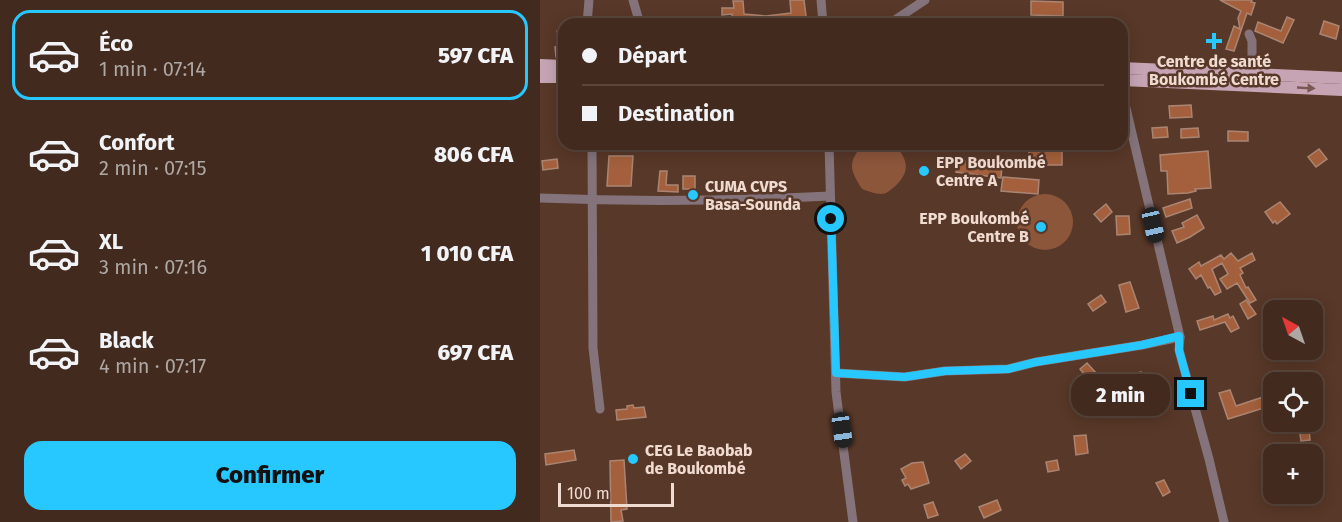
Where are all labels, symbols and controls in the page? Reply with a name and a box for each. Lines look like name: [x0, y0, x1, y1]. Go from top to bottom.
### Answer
icon: car: [27, 28, 81, 82]
text: Éco: [99, 30, 133, 57]
marker: Centre de santé Boukombé Centre: [1205, 32, 1223, 50]
text: 597 CFA: [438, 42, 513, 69]
text: Départ: [618, 42, 687, 69]
place label: Centre de santé Boukombé Centre: [1149, 52, 1279, 89]
text: 1 min · 07:14: [99, 57, 206, 81]
one-way arrow: [1297, 84, 1316, 93]
text: Destination: [618, 100, 735, 127]
icon: car: [27, 127, 81, 181]
text: Confort: [99, 129, 175, 156]
text: 806 CFA: [434, 141, 513, 168]
place label: EPP Boukombé Centre A: [936, 153, 1046, 190]
text: 2 min · 07:15: [99, 156, 206, 180]
marker: EPP Boukombé Centre A: [917, 164, 931, 178]
place label: CUMA CVPS Basa-Sounda: [705, 177, 801, 214]
marker: CUMA CVPS Basa-Sounda: [686, 188, 700, 202]
route start: [817, 205, 844, 232]
car: [1140, 205, 1166, 245]
place label: EPP Boukombé Centre B: [919, 209, 1029, 246]
marker: EPP Boukombé Centre B: [1034, 220, 1048, 234]
icon: car: [27, 226, 81, 280]
text: XL: [99, 228, 123, 255]
text: 1 010 CFA: [421, 240, 513, 267]
text: 3 min · 07:16: [99, 255, 207, 279]
north arrow: [1263, 300, 1323, 360]
map controls: [1263, 300, 1323, 504]
icon: car: [27, 325, 81, 379]
text: Black: [99, 327, 154, 354]
text: 697 CFA: [437, 339, 513, 366]
text: 4 min · 07:17: [99, 354, 206, 378]
button: locate: [1263, 372, 1323, 432]
callout: 2 min: [1071, 373, 1170, 415]
route end: [1177, 380, 1204, 407]
text: 2 min: [1096, 383, 1145, 407]
car: [831, 411, 853, 449]
button: Confirmer: [24, 441, 516, 510]
place label: CEG Le Baobab de Boukombé: [645, 441, 753, 478]
button: +: [1263, 444, 1323, 504]
marker: CEG Le Baobab de Boukombé: [626, 452, 640, 466]
scale bar: [558, 480, 674, 508]
text: 100 m: [567, 484, 610, 503]

